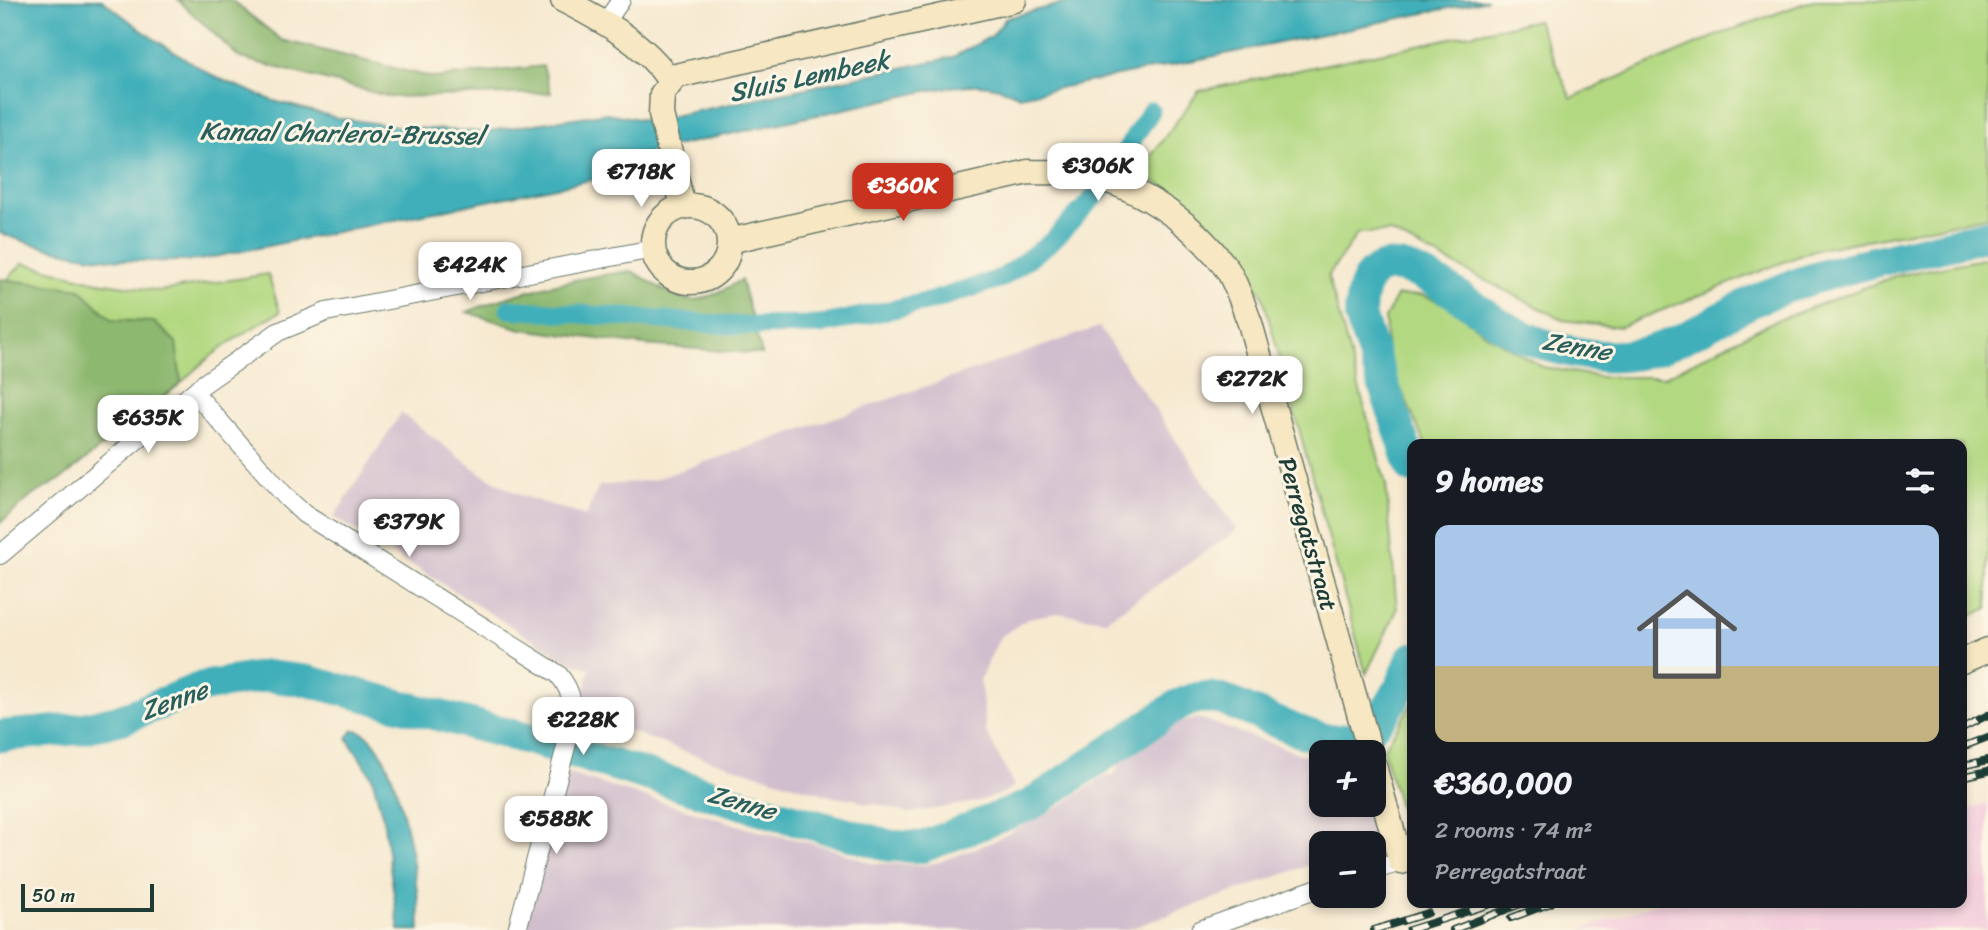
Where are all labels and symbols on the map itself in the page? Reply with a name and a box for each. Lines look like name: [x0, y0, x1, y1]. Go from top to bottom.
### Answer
water label: Sluis Lembeek: [725, 36, 897, 115]
water label: Kanaal Charleroi-Brussel: [200, 108, 490, 159]
pin: €306K: [1049, 144, 1147, 203]
pin: €718K: [592, 150, 690, 209]
pin: €360K: [854, 164, 952, 223]
pin: €424K: [421, 243, 519, 302]
water label: Zenne: [1539, 317, 1618, 375]
pin: €272K: [1203, 356, 1301, 416]
pin: €635K: [99, 396, 197, 455]
street label: Perregatstraat: [1266, 452, 1350, 616]
pin: €379K: [360, 500, 458, 559]
water label: Zenne: [134, 666, 217, 733]
pin: €228K: [534, 698, 632, 757]
water label: Zenne: [703, 770, 784, 834]
pin: €588K: [507, 796, 605, 856]
scale bar: [21, 881, 154, 913]

